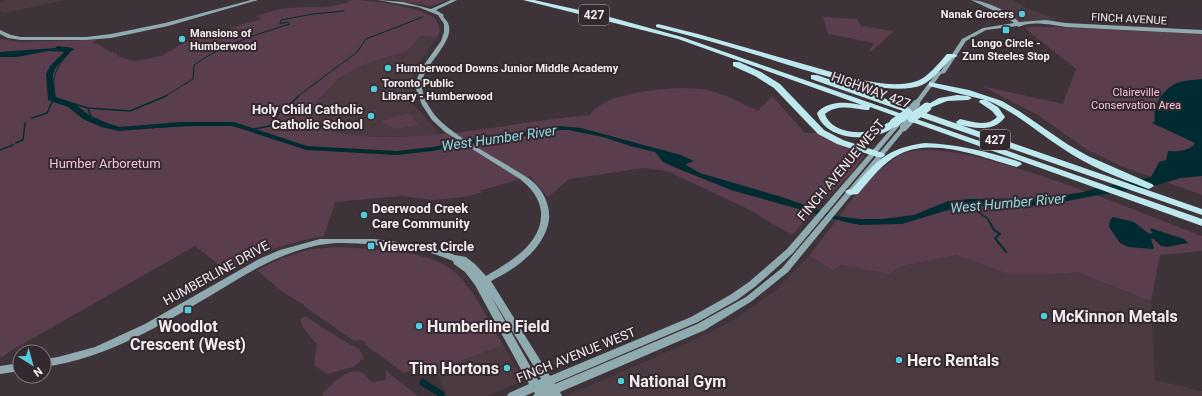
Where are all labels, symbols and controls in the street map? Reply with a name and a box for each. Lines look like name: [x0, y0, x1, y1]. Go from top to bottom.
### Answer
road number: 427: [579, 5, 609, 25]
place label: Nanak Grocers: [941, 8, 1014, 21]
marker: Nanak Grocers: [1017, 9, 1027, 19]
street label: FINCH AVENUE: [1091, 11, 1167, 27]
marker: Longo Circle - Zum Steeles Stop: [1001, 25, 1011, 35]
place label: Mansions of Humberwood: [190, 27, 256, 53]
marker: Mansions of Humberwood: [177, 34, 187, 44]
place label: Longo Circle - Zum Steeles Stop: [962, 37, 1050, 63]
place label: Humberwood Downs Junior Middle Academy: [396, 62, 619, 75]
marker: Humberwood Downs Junior Middle Academy: [383, 63, 393, 73]
street label: HIGHWAY 427: [829, 69, 913, 111]
place label: Toronto Public Library - Humberwood: [382, 77, 493, 103]
marker: Toronto Public Library - Humberwood: [369, 84, 379, 94]
park label: Claireville Conservation Area: [1091, 86, 1181, 112]
place label: Holy Child Catholic Catholic School: [252, 102, 363, 132]
marker: Holy Child Catholic Catholic School: [366, 111, 376, 121]
street label: FINCH AVENUE WEST: [794, 116, 888, 224]
water label: West Humber River: [441, 122, 558, 154]
road number: 427: [980, 130, 1010, 150]
park label: Humber Arboretum: [49, 156, 161, 171]
water label: West Humber River: [950, 190, 1067, 216]
place label: Deerwood Creek Care Community: [372, 201, 470, 231]
marker: Deerwood Creek Care Community: [359, 210, 369, 220]
street label: HUMBERLINE DRIVE: [160, 238, 272, 308]
place label: Viewcrest Circle: [379, 239, 474, 254]
marker: Viewcrest Circle: [366, 241, 376, 251]
marker: Woodlot Crescent (West): [183, 305, 193, 315]
place label: McKinnon Metals: [1052, 307, 1178, 326]
marker: McKinnon Metals: [1039, 311, 1049, 321]
place label: Woodlot Crescent (West): [130, 317, 246, 354]
place label: Humberline Field: [427, 317, 550, 336]
marker: Humberline Field: [414, 321, 424, 331]
street label: FINCH AVENUE WEST: [514, 324, 638, 386]
north arrow: [12, 344, 52, 384]
place label: Herc Rentals: [907, 351, 999, 370]
marker: Herc Rentals: [894, 355, 904, 365]
place label: Tim Hortons: [409, 359, 499, 378]
marker: Tim Hortons: [502, 363, 512, 373]
text: N: [31, 364, 45, 379]
place label: National Gym: [629, 372, 726, 391]
marker: National Gym: [616, 376, 626, 386]

